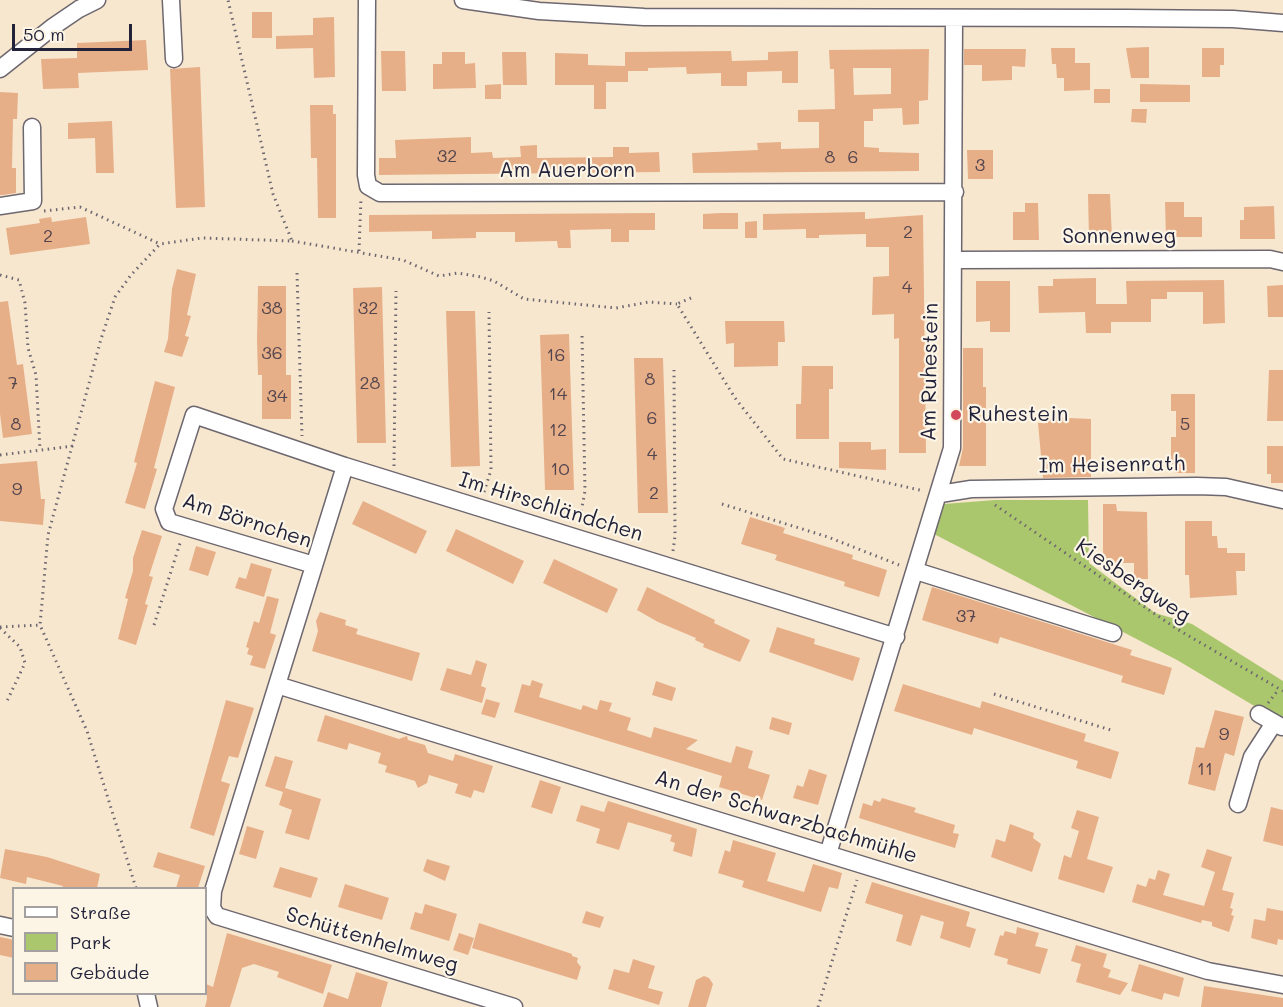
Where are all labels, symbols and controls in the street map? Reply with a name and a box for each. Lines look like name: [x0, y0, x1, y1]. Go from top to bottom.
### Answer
scale bar: [15, 12, 135, 50]
text: 50 m: [23, 22, 65, 46]
house number: 32: [437, 145, 457, 167]
house number: 8: [825, 146, 835, 168]
house number: 6: [848, 146, 858, 168]
house number: 3: [975, 154, 985, 176]
street label: Am Auerborn: [499, 158, 635, 184]
house number: 2: [903, 221, 913, 243]
street label: Sonnenweg: [1062, 224, 1176, 250]
house number: 2: [43, 225, 53, 247]
house number: 4: [902, 276, 912, 298]
house number: 38: [261, 297, 283, 319]
house number: 32: [358, 297, 378, 319]
street label: Am Ruhestein: [916, 303, 944, 441]
house number: 36: [261, 342, 283, 364]
house number: 16: [547, 344, 565, 366]
house number: 8: [645, 368, 655, 390]
house number: 7: [8, 372, 18, 394]
house number: 28: [360, 372, 380, 394]
house number: 14: [549, 383, 567, 405]
house number: 34: [266, 385, 288, 407]
place label: Ruhestein: [968, 402, 1068, 428]
house number: 6: [647, 407, 657, 429]
marker: Ruhestein: [949, 408, 963, 422]
house number: 8: [11, 413, 21, 435]
house number: 5: [1180, 413, 1190, 435]
house number: 12: [549, 419, 567, 441]
house number: 4: [647, 443, 657, 465]
street label: Im Heisenrath: [1038, 451, 1186, 479]
house number: 10: [550, 458, 570, 480]
street label: Im Hirschländchen: [456, 467, 646, 547]
house number: 9: [12, 478, 22, 500]
house number: 2: [649, 482, 659, 504]
street label: Am Börnchen: [179, 488, 315, 554]
street label: Kiesbergweg: [1071, 533, 1195, 629]
house number: 37: [956, 605, 976, 627]
house number: 9: [1219, 723, 1229, 745]
house number: 11: [1197, 758, 1213, 780]
street label: An der Schwarzbachmühle: [652, 765, 920, 869]
legend: [12, 887, 207, 995]
text: Straße: [70, 900, 131, 924]
street label: Schüttenhelmweg: [283, 902, 461, 978]
text: Park: [70, 930, 111, 954]
text: Gebäude: [70, 960, 150, 984]

